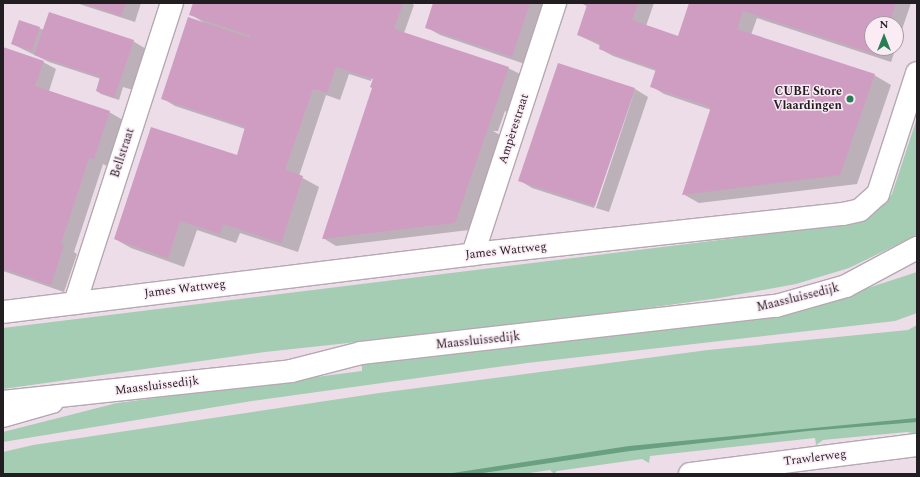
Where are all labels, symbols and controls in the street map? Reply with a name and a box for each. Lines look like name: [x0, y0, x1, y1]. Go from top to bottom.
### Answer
north arrow: [864, 16, 904, 56]
text: N: [880, 16, 888, 33]
place label: CUBE Store Vlaardingen: [773, 85, 842, 113]
street label: Ampèrestraat: [496, 92, 532, 166]
marker: CUBE Store Vlaardingen: [845, 94, 855, 104]
street label: Bellstraat: [108, 126, 138, 180]
street label: James Wattweg: [465, 240, 547, 262]
street label: James Wattweg: [144, 277, 226, 301]
street label: Maassluissedijk: [755, 281, 841, 315]
street label: Maassluissedijk: [435, 329, 521, 353]
street label: Maassluissedijk: [114, 374, 200, 398]
street label: Trawlerweg: [783, 447, 847, 469]

